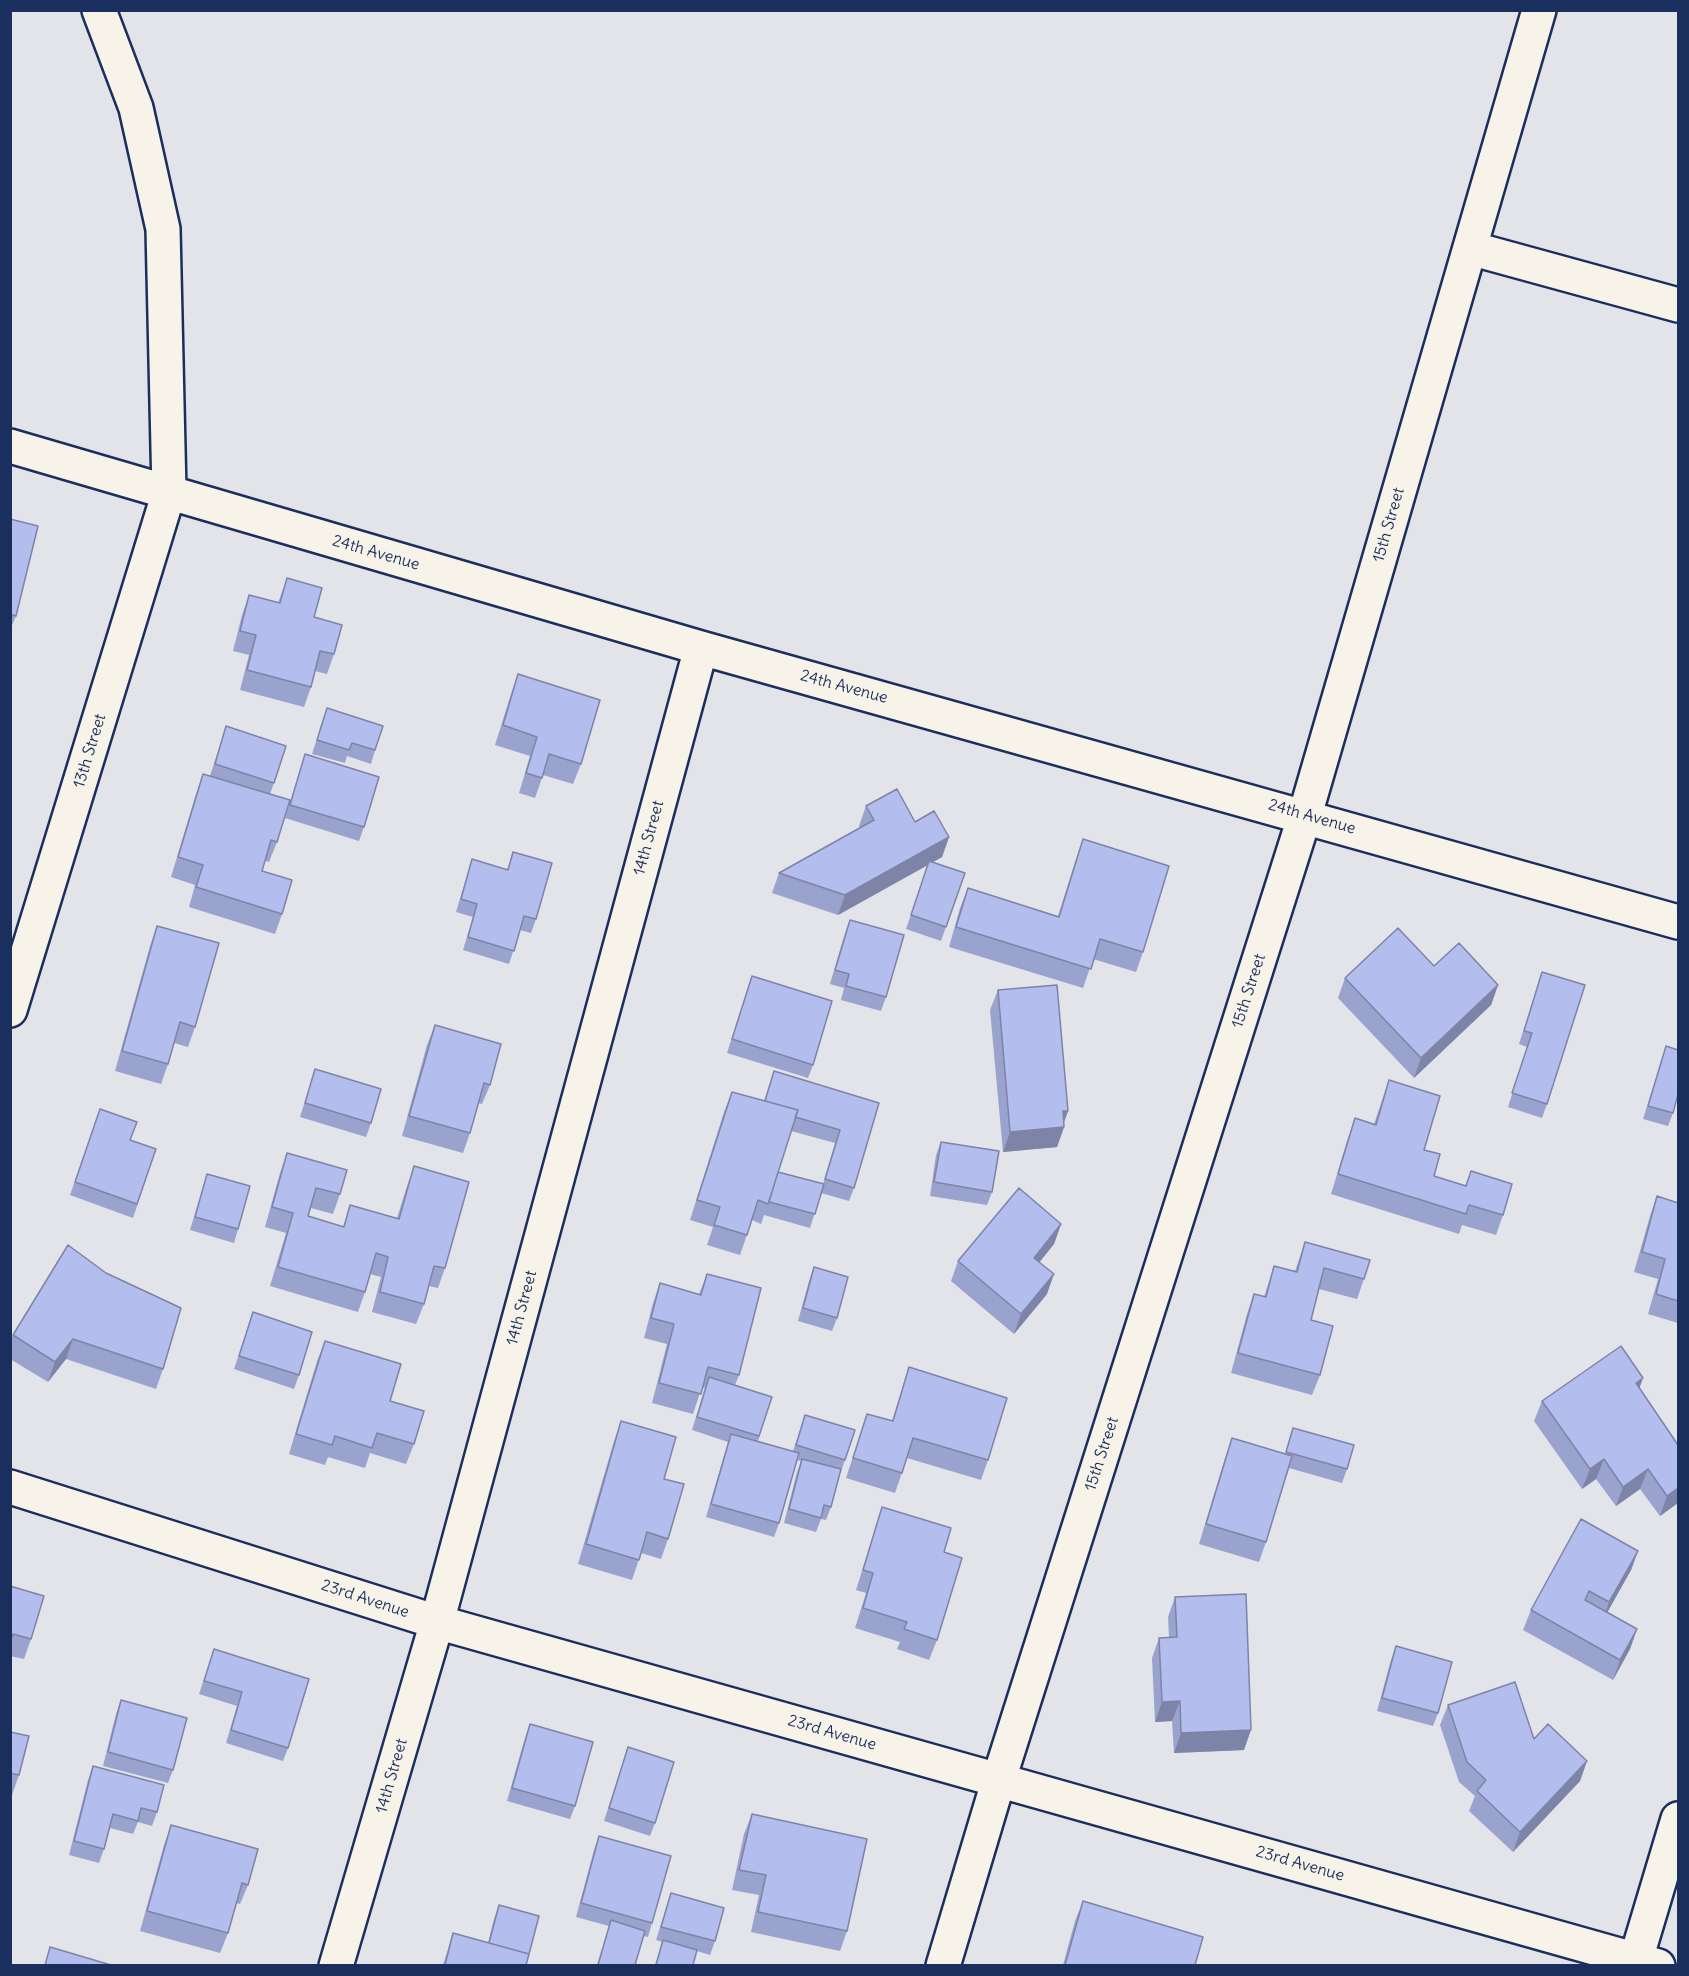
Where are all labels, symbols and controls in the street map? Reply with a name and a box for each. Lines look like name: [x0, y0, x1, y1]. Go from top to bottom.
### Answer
street label: 15th Street: [1369, 485, 1409, 565]
street label: 24th Avenue: [330, 531, 422, 575]
street label: 24th Avenue: [798, 666, 890, 708]
street label: 13th Street: [70, 712, 110, 790]
street label: 24th Avenue: [1266, 795, 1358, 839]
street label: 14th Street: [630, 798, 668, 878]
street label: 15th Street: [1228, 952, 1270, 1030]
street label: 14th Street: [503, 1268, 541, 1348]
street label: 15th Street: [1081, 1415, 1123, 1493]
street label: 23rd Avenue: [319, 1576, 411, 1622]
street label: 23rd Avenue: [786, 1711, 878, 1755]
street label: 14th Street: [372, 1736, 412, 1816]
street label: 23rd Avenue: [1254, 1842, 1346, 1886]

